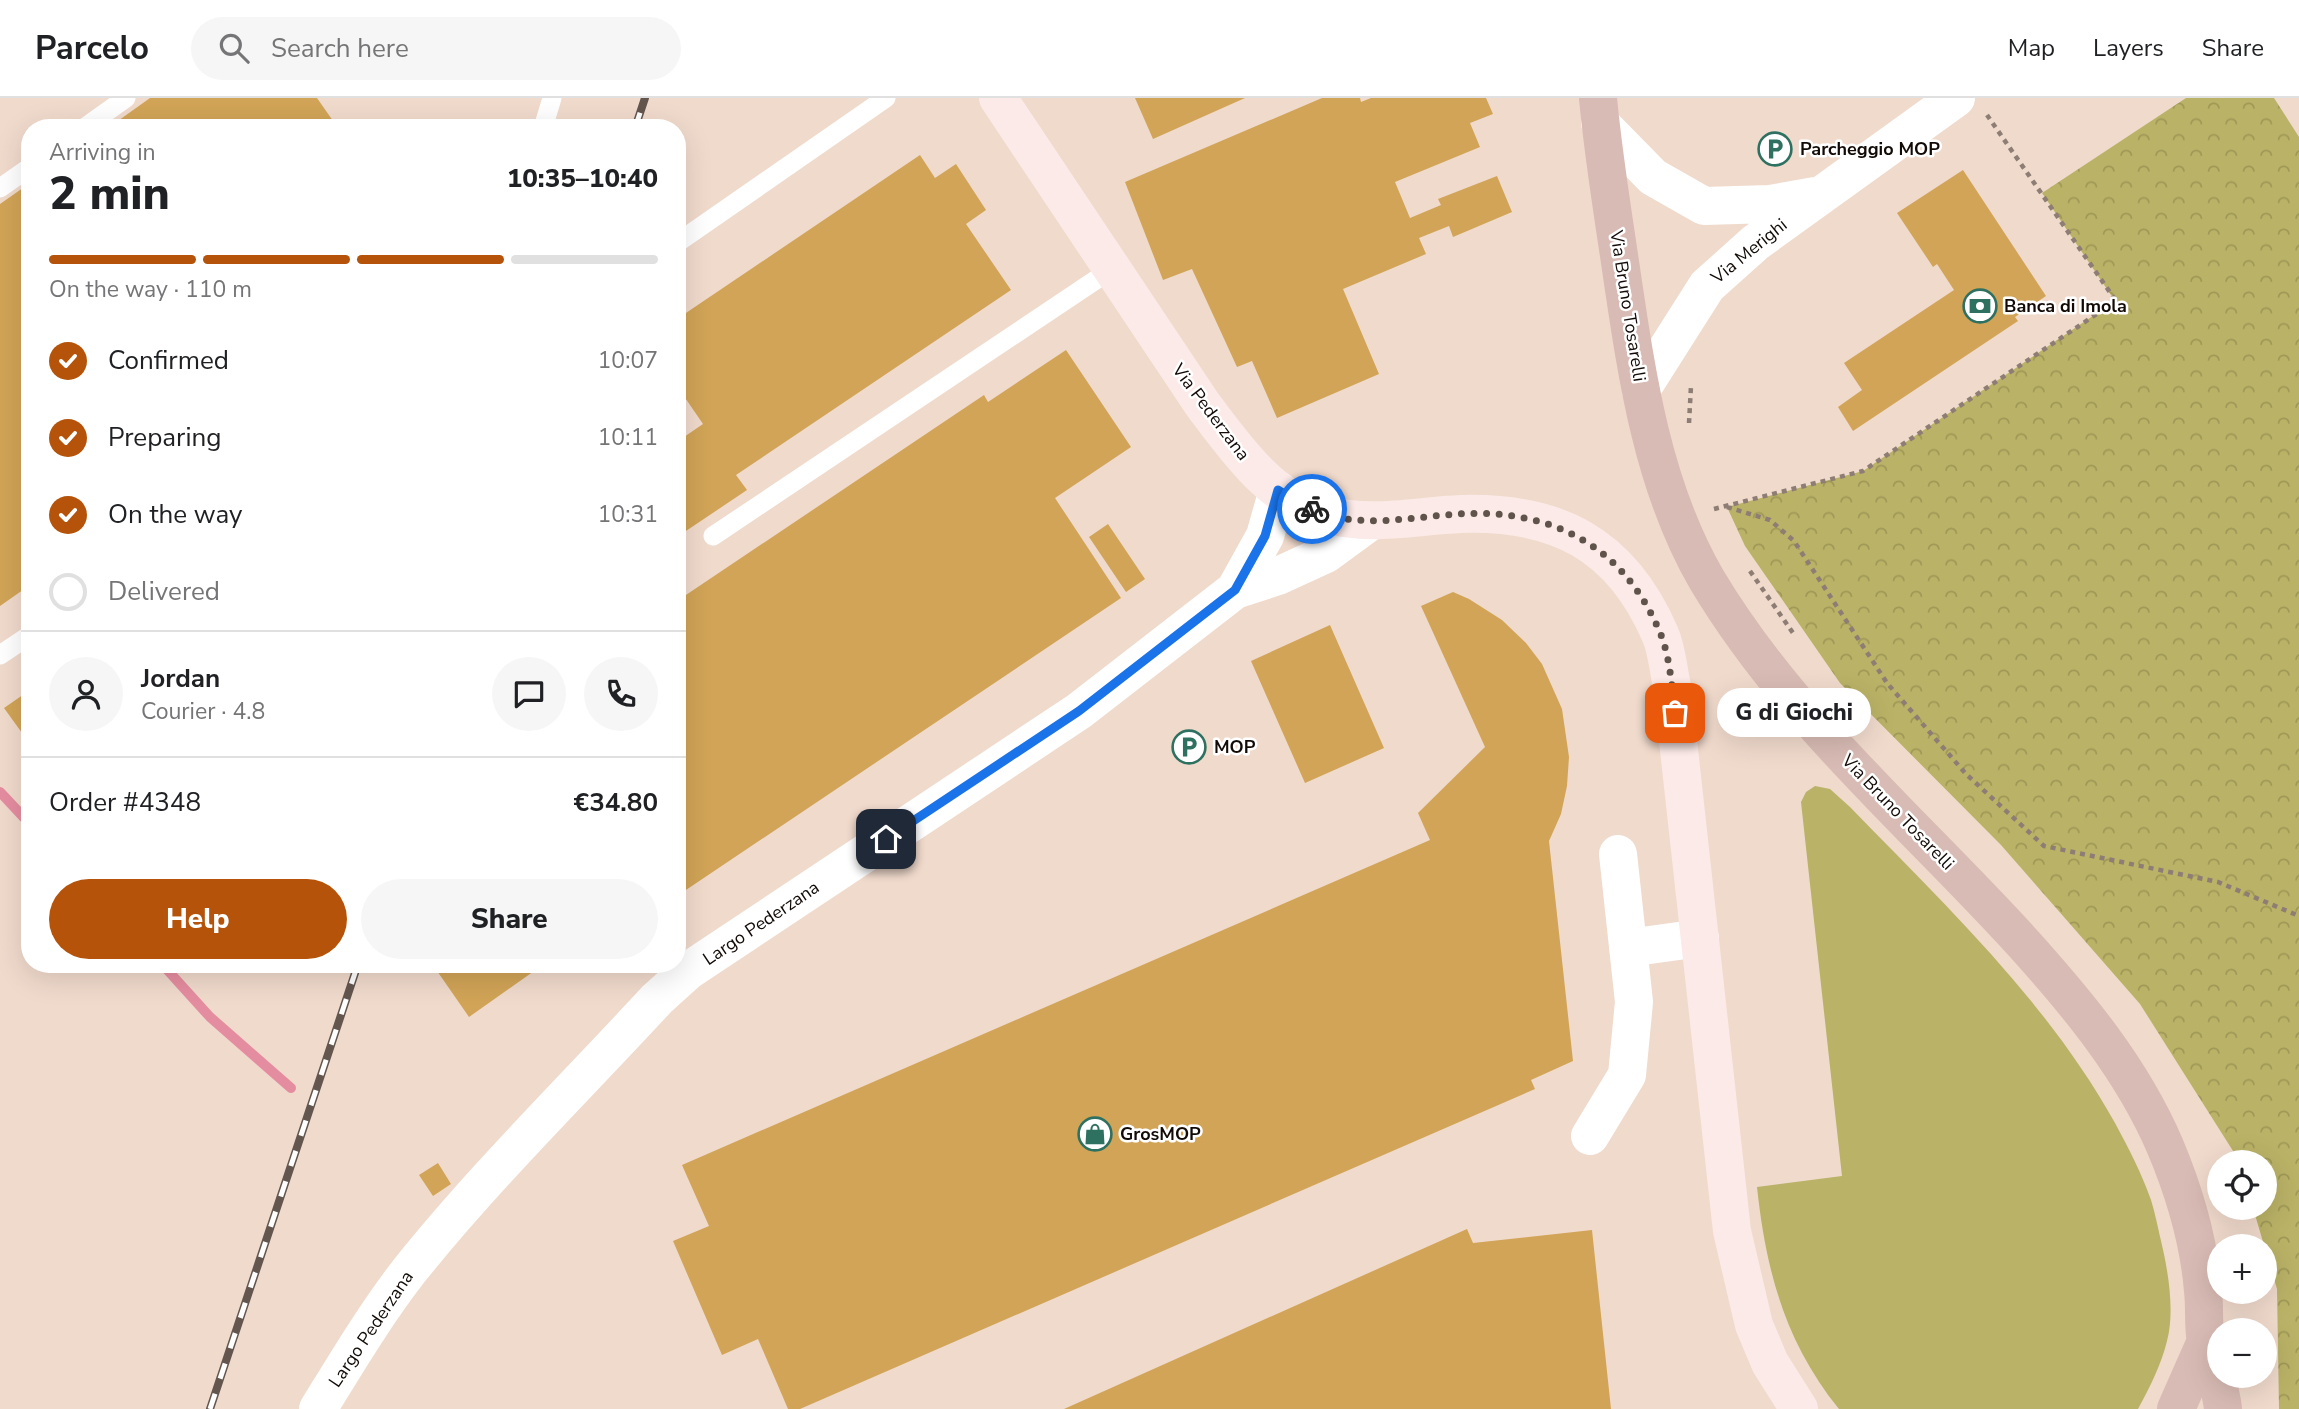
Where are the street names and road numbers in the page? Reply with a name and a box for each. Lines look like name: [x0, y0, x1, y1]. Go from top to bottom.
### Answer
street label: Via Merighi: [1705, 213, 1792, 290]
street label: Via Bruno Tosarelli: [1604, 228, 1652, 383]
street label: Via Pederzana: [1166, 358, 1255, 465]
street label: Via Bruno Tosarelli: [1836, 748, 1960, 875]
street label: Largo Pederzana: [698, 875, 824, 971]
street label: Largo Pederzana: [323, 1266, 419, 1392]

